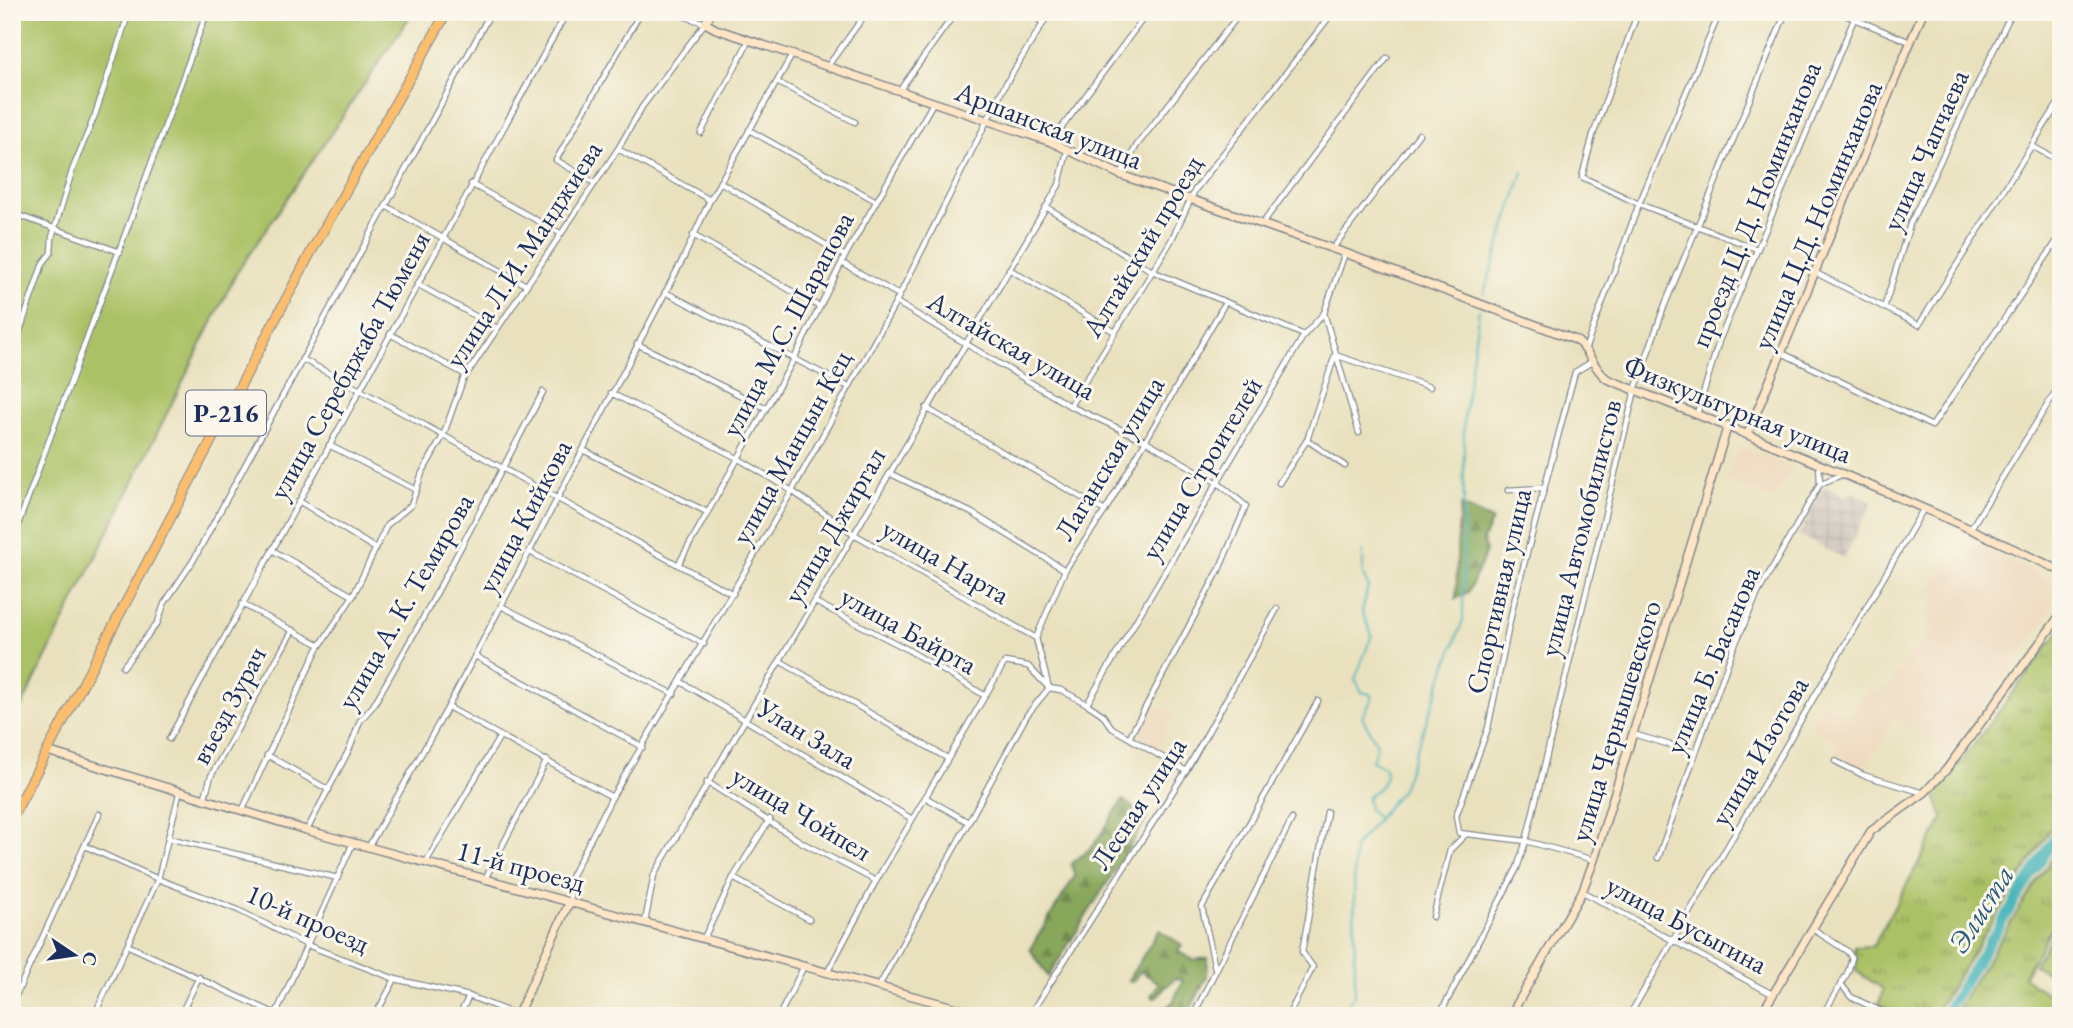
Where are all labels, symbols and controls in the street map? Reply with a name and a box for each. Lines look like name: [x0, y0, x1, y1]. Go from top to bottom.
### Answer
street label: проезд Ц. Д. Номинханова: [1681, 55, 1829, 352]
street label: улица Чапчаева: [1873, 63, 1977, 236]
street label: Аршанская улица: [949, 72, 1148, 178]
street label: улица Ц.Д. Номинханова: [1744, 74, 1890, 355]
street label: улица Л.И. Манджиева: [436, 133, 610, 374]
street label: Алтайский проезд: [1073, 148, 1211, 345]
street label: улица М.С. Шарапова: [712, 204, 862, 443]
street label: улица Серебджаба Тюменя: [260, 224, 438, 506]
street label: Алтайская улица: [920, 282, 1104, 408]
street label: улица Манцын Кец: [723, 343, 859, 550]
street label: Физкультурная улица: [1619, 347, 1858, 471]
street label: Лаганская улица: [1046, 369, 1173, 547]
street label: улица Строителей: [1132, 370, 1270, 566]
road number: Р-216: [186, 390, 266, 436]
street label: улица Автомобилистов: [1531, 396, 1629, 660]
street label: улица Кийкова: [468, 432, 580, 599]
street label: улица Джиргал: [775, 441, 893, 609]
street label: Спортивная улица: [1457, 484, 1539, 697]
street label: улица А. К. Темирова: [329, 486, 482, 715]
street label: улица Нарта: [875, 510, 1017, 613]
street label: улица Б. Басанова: [1656, 560, 1768, 759]
street label: улица Байрта: [834, 578, 984, 683]
street label: улица Чернышевского: [1561, 596, 1669, 846]
street label: въезд Зурач: [182, 640, 274, 770]
street label: улица Изотова: [1702, 669, 1817, 832]
street label: Улан Зала: [750, 689, 864, 777]
street label: Лесная улица: [1082, 729, 1195, 876]
street label: улица Чойпел: [725, 757, 879, 869]
street label: 11-й проезд: [453, 832, 589, 900]
water label: Элиста: [1939, 858, 2023, 960]
street label: улица Бусыгина: [1600, 866, 1775, 982]
street label: 10-й проезд: [241, 875, 376, 961]
north arrow: [38, 920, 108, 990]
text: С: [76, 949, 104, 968]

